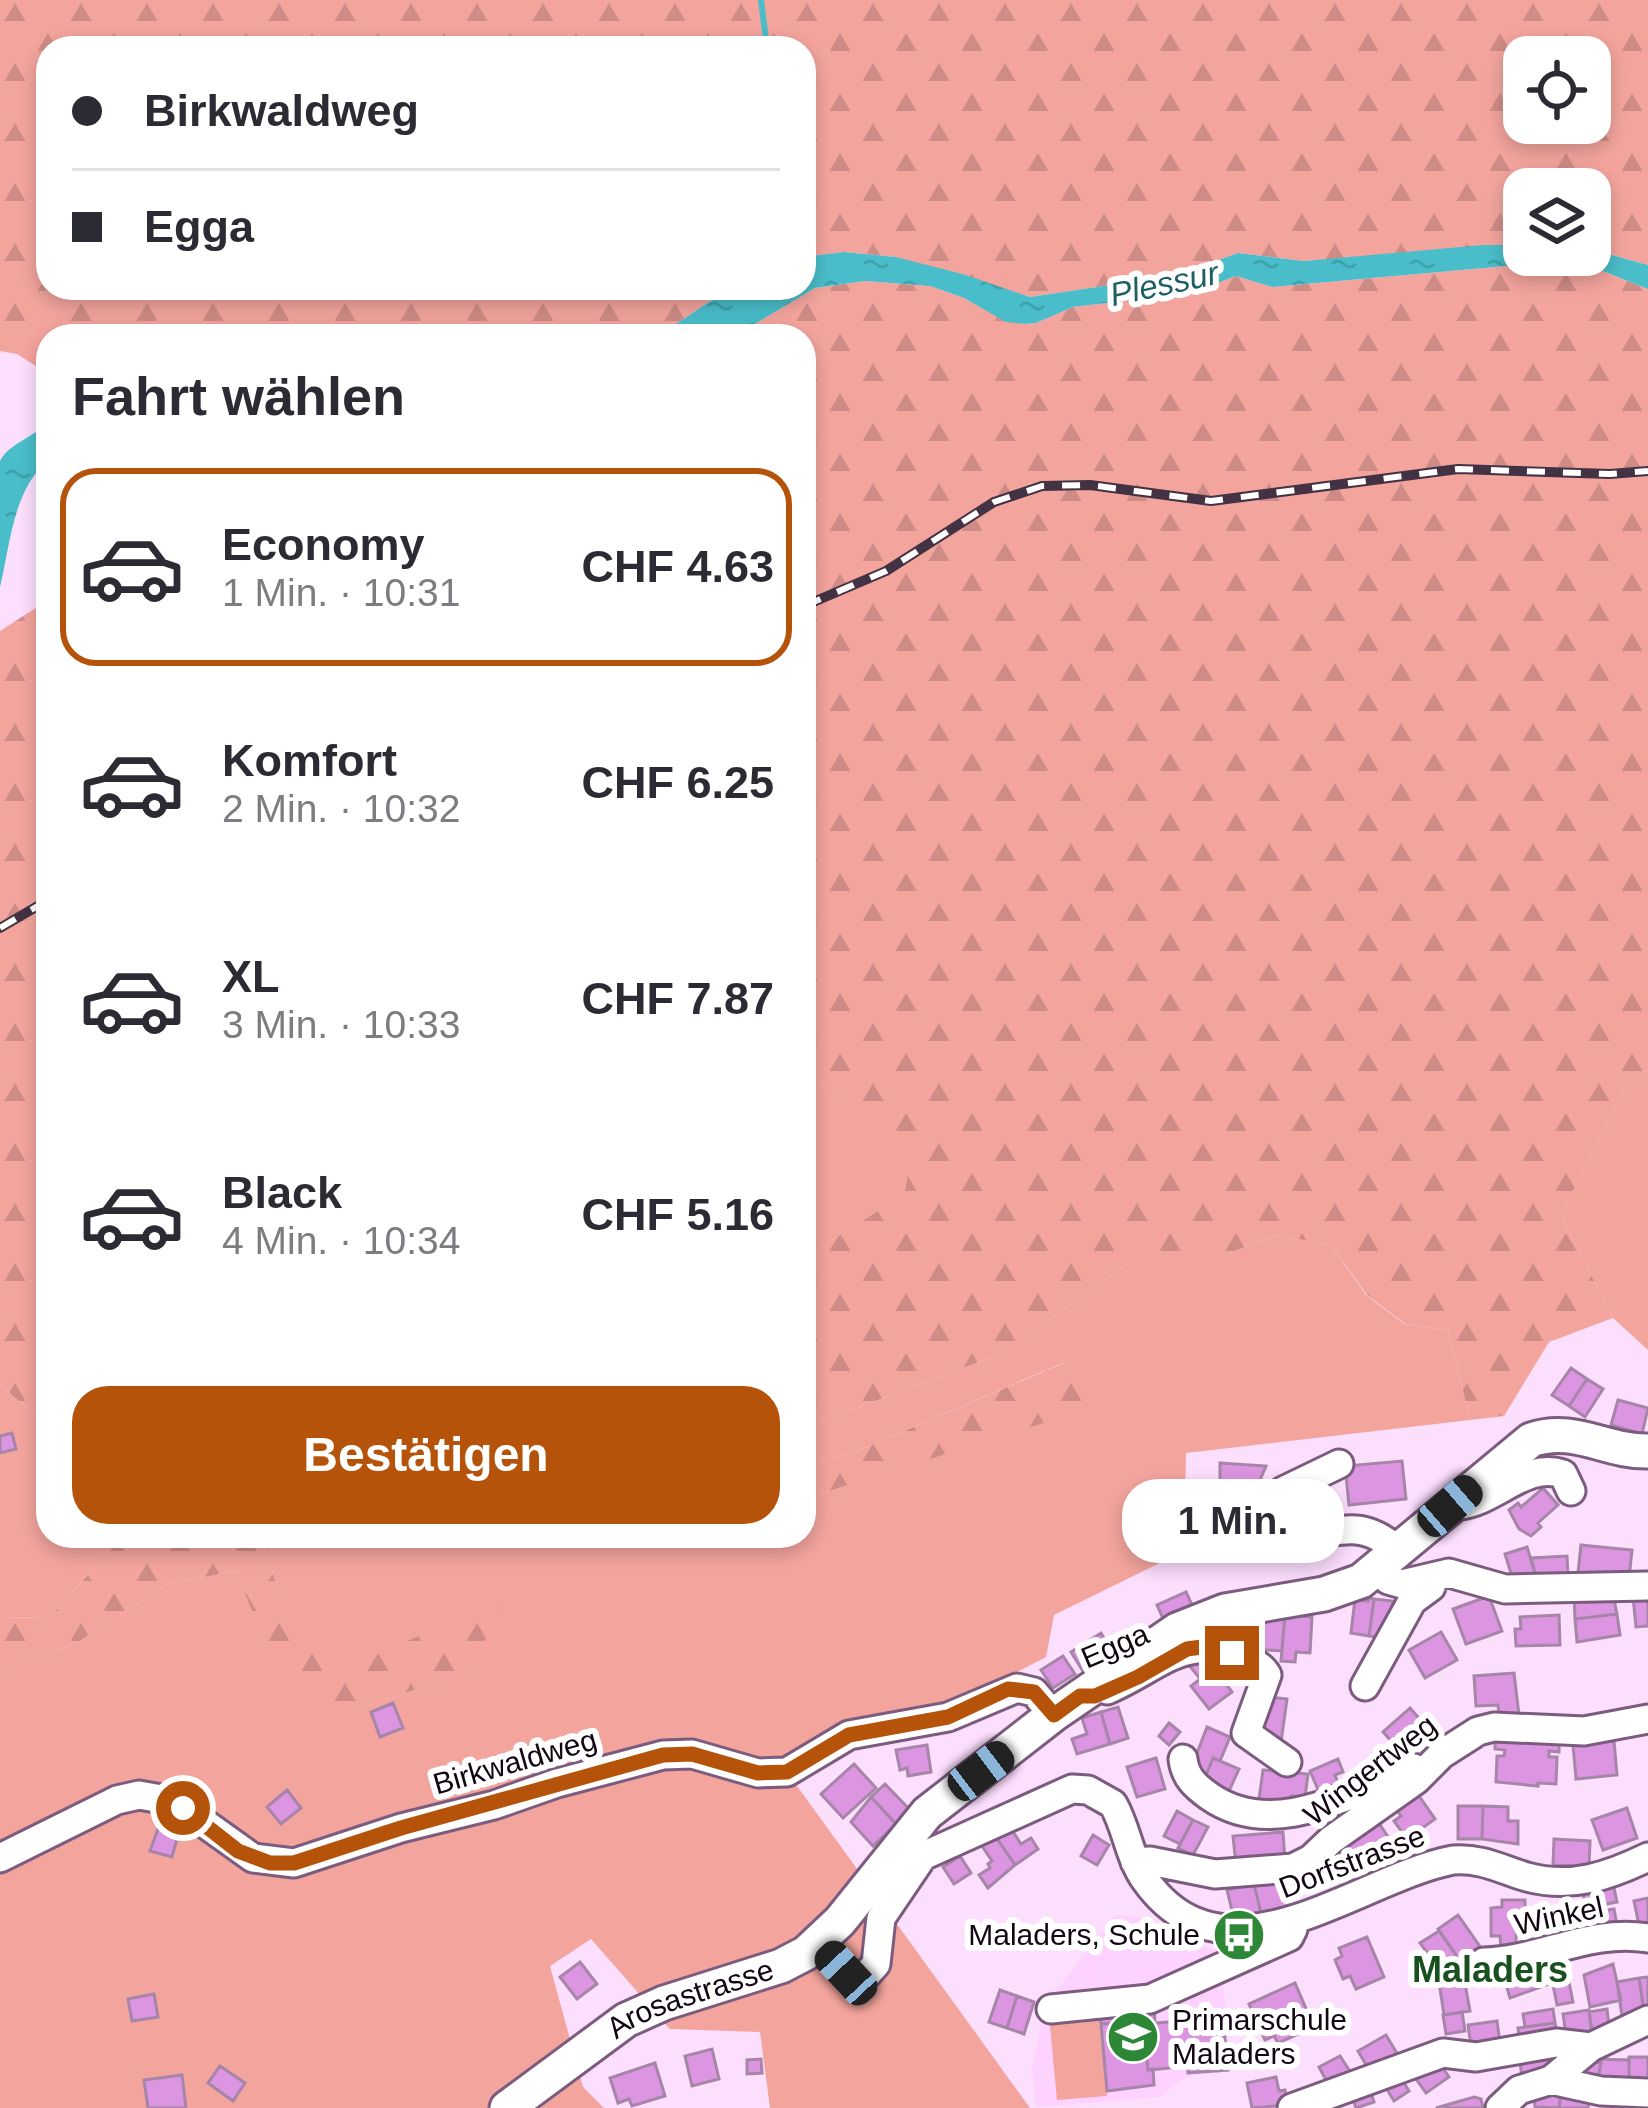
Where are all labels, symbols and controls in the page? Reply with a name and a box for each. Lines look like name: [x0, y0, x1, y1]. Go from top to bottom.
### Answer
map controls: [1503, 36, 1611, 276]
button: locate: [1503, 36, 1611, 144]
text: Birkwaldweg: [144, 85, 419, 136]
button: layers: [1503, 168, 1611, 276]
text: Egga: [144, 201, 254, 252]
water label: Plessur: [1106, 254, 1224, 313]
text: Fahrt wählen: [72, 366, 405, 426]
icon: car: [78, 513, 186, 621]
text: Economy: [222, 519, 425, 570]
text: CHF 4.63: [581, 541, 774, 592]
text: 1 Min. · 10:31: [222, 571, 460, 614]
icon: car: [78, 729, 186, 837]
text: Komfort: [222, 735, 397, 786]
text: CHF 6.25: [581, 757, 774, 808]
text: 2 Min. · 10:32: [222, 787, 460, 830]
icon: car: [78, 945, 186, 1053]
text: XL: [222, 951, 280, 1002]
text: CHF 7.87: [581, 973, 774, 1024]
text: 3 Min. · 10:33: [222, 1003, 460, 1046]
icon: car: [78, 1161, 186, 1269]
text: Black: [222, 1167, 342, 1218]
text: CHF 5.16: [581, 1189, 774, 1240]
text: 4 Min. · 10:34: [222, 1219, 460, 1262]
button: Bestätigen: [72, 1386, 780, 1524]
car: [1411, 1469, 1489, 1543]
callout: 1 Min.: [1121, 1479, 1343, 1563]
text: 1 Min.: [1178, 1499, 1288, 1542]
street label: Egga: [1076, 1617, 1154, 1674]
route end: [1205, 1626, 1259, 1680]
street label: Wingertweg: [1297, 1708, 1442, 1831]
street label: Birkwaldweg: [429, 1722, 600, 1801]
car: [941, 1735, 1021, 1807]
route start: [156, 1781, 210, 1835]
street label: Dorfstrasse: [1274, 1819, 1429, 1904]
street label: Winkel: [1511, 1890, 1606, 1941]
bus stop icon: Maladers, Schule: [1211, 1907, 1267, 1963]
place label: Maladers, Schule: [968, 1918, 1200, 1951]
car: [808, 1934, 884, 2012]
district label: Maladers: [1412, 1949, 1568, 1990]
street label: Arosastrasse: [600, 1952, 777, 2044]
place label: Primarschule Maladers: [1172, 2003, 1347, 2070]
school or university icon: Primarschule Maladers: [1105, 2009, 1161, 2065]

